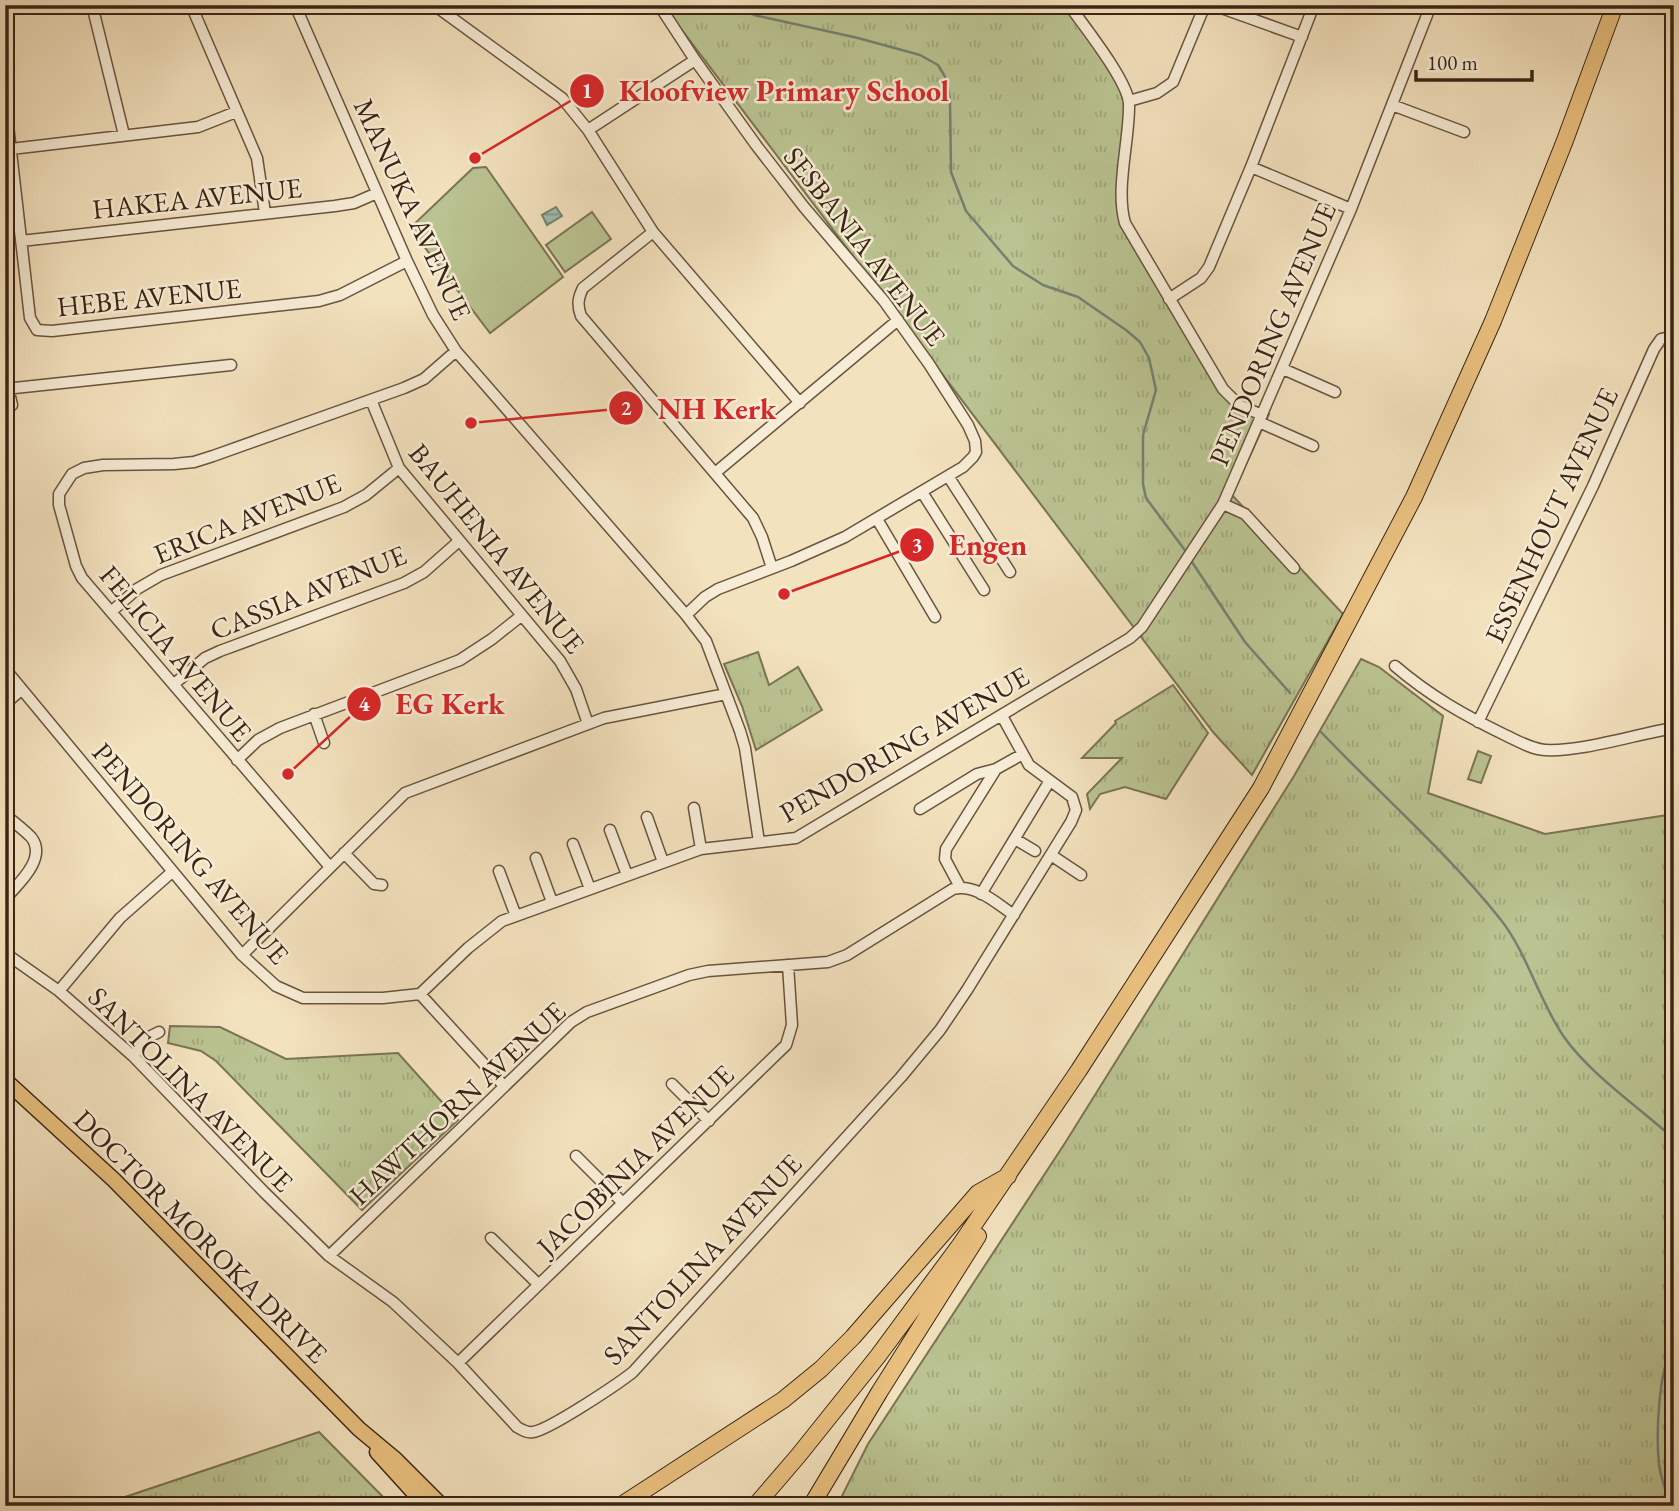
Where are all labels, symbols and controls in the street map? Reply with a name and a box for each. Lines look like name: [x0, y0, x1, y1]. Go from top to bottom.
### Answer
scale bar: [1416, 38, 1532, 82]
text: 100 m: [1427, 49, 1478, 76]
callout: Kloofview Primary School: [570, 65, 963, 116]
text: Kloofview Primary School: [619, 71, 950, 110]
text: 1: [581, 77, 593, 104]
street label: MANUKA AVENUE: [346, 93, 480, 326]
street label: SESBANIA AVENUE: [776, 139, 954, 353]
street label: HAKEA AVENUE: [90, 169, 304, 227]
street label: PENDORING AVENUE: [1200, 197, 1344, 471]
street label: HEBE AVENUE: [55, 269, 243, 325]
street label: ESSENHOUT AVENUE: [1476, 381, 1626, 648]
callout: NH Kerk: [609, 383, 791, 434]
text: NH Kerk: [658, 389, 777, 428]
text: 2: [620, 394, 632, 421]
street label: BAUHENIA AVENUE: [401, 436, 593, 661]
street label: ERICA AVENUE: [148, 464, 346, 572]
callout: Engen: [899, 519, 1041, 570]
text: Engen: [949, 525, 1027, 564]
text: 3: [911, 531, 923, 558]
street label: CASSIA AVENUE: [205, 536, 412, 648]
street label: FELICIA AVENUE: [92, 558, 260, 749]
street label: PENDORING AVENUE: [773, 658, 1035, 830]
callout: EG Kerk: [347, 678, 519, 729]
text: EG Kerk: [395, 684, 505, 723]
text: 4: [358, 690, 370, 717]
street label: PENDORING AVENUE: [85, 735, 297, 971]
street label: SANTOLINA AVENUE: [81, 979, 301, 1199]
street label: HAWTHORN AVENUE: [341, 993, 573, 1213]
street label: JACOBINIA AVENUE: [527, 1056, 741, 1265]
street label: DOCTOR MOROKA DRIVE: [66, 1101, 336, 1371]
street label: SANTOLINA AVENUE: [595, 1146, 809, 1372]

